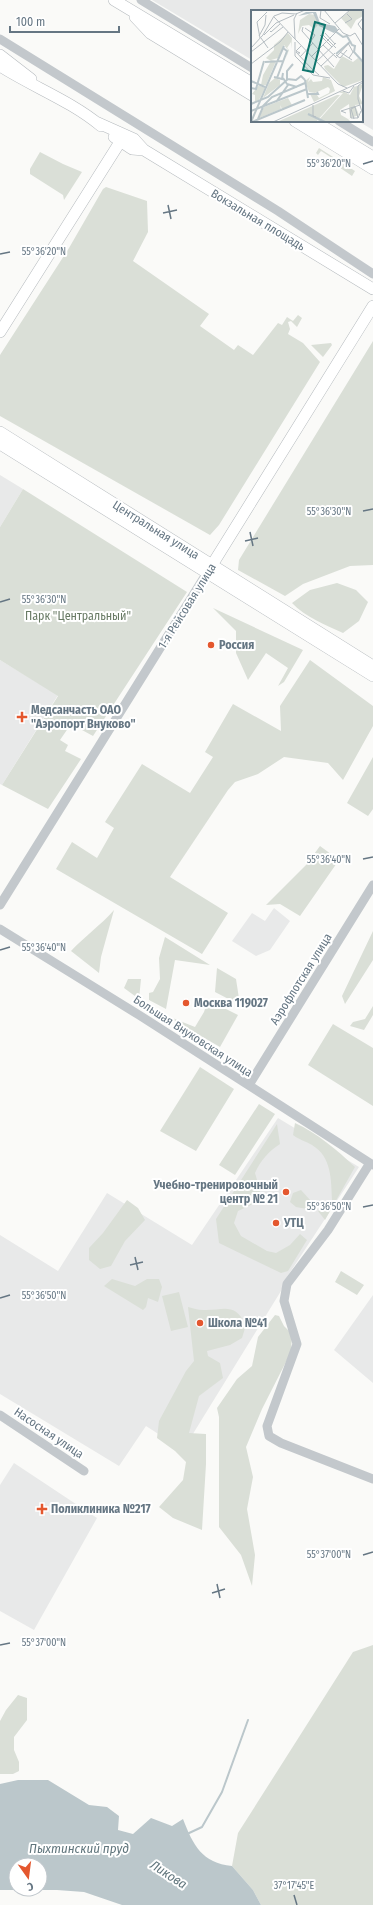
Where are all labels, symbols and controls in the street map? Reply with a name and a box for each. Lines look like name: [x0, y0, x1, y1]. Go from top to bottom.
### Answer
scale bar: [10, 8, 119, 34]
inset map: [251, 10, 363, 122]
text: 100 m: [16, 15, 45, 29]
text: 55°36'20"N: [307, 158, 351, 170]
street label: Вокзальная площадь: [208, 186, 308, 254]
text: 55°36'20"N: [22, 246, 66, 258]
street label: Центральная улица: [110, 498, 202, 562]
text: 55°36'30"N: [307, 506, 351, 518]
street label: 1-я Рейсовая улица: [155, 561, 219, 651]
text: 55°36'30"N: [22, 594, 66, 606]
park label: Парк "Центральный": [25, 609, 131, 623]
place label: Россия: [219, 638, 254, 652]
marker: Россия: [206, 640, 216, 650]
place label: Медсанчасть ОАО "Аэропорт Внуково": [31, 703, 136, 731]
marker: Медсанчасть ОАО "Аэропорт Внуково": [16, 711, 28, 723]
text: 55°36'40"N: [307, 854, 351, 866]
street label: Аэрофлотская улица: [267, 931, 335, 1027]
text: 55°36'40"N: [22, 942, 66, 954]
street label: Большая Внуковская улица: [131, 992, 255, 1080]
place label: Москва 119027: [194, 996, 268, 1010]
marker: Москва 119027: [181, 998, 191, 1008]
place label: Учебно-тренировочный центр № 21: [153, 1178, 278, 1206]
marker: Учебно-тренировочный центр № 21: [281, 1187, 291, 1197]
text: 55°36'50"N: [307, 1201, 351, 1213]
place label: УТЦ: [283, 1216, 304, 1230]
marker: УТЦ: [271, 1218, 281, 1228]
text: 55°36'50"N: [22, 1290, 66, 1302]
place label: Школа №41: [208, 1316, 267, 1330]
marker: Школа №41: [195, 1318, 205, 1328]
street label: Насосная улица: [12, 1405, 86, 1461]
place label: Поликлиника №217: [51, 1502, 151, 1516]
marker: Поликлиника №217: [36, 1503, 48, 1515]
text: 55°37'00"N: [307, 1549, 351, 1561]
text: 55°37'00"N: [22, 1637, 66, 1649]
water label: Пыхтинский пруд: [29, 1841, 129, 1856]
north arrow: [8, 1857, 48, 1897]
water label: Ликова: [147, 1857, 190, 1892]
text: С: [26, 1879, 35, 1893]
text: 37°17'45"E: [274, 1880, 315, 1892]

